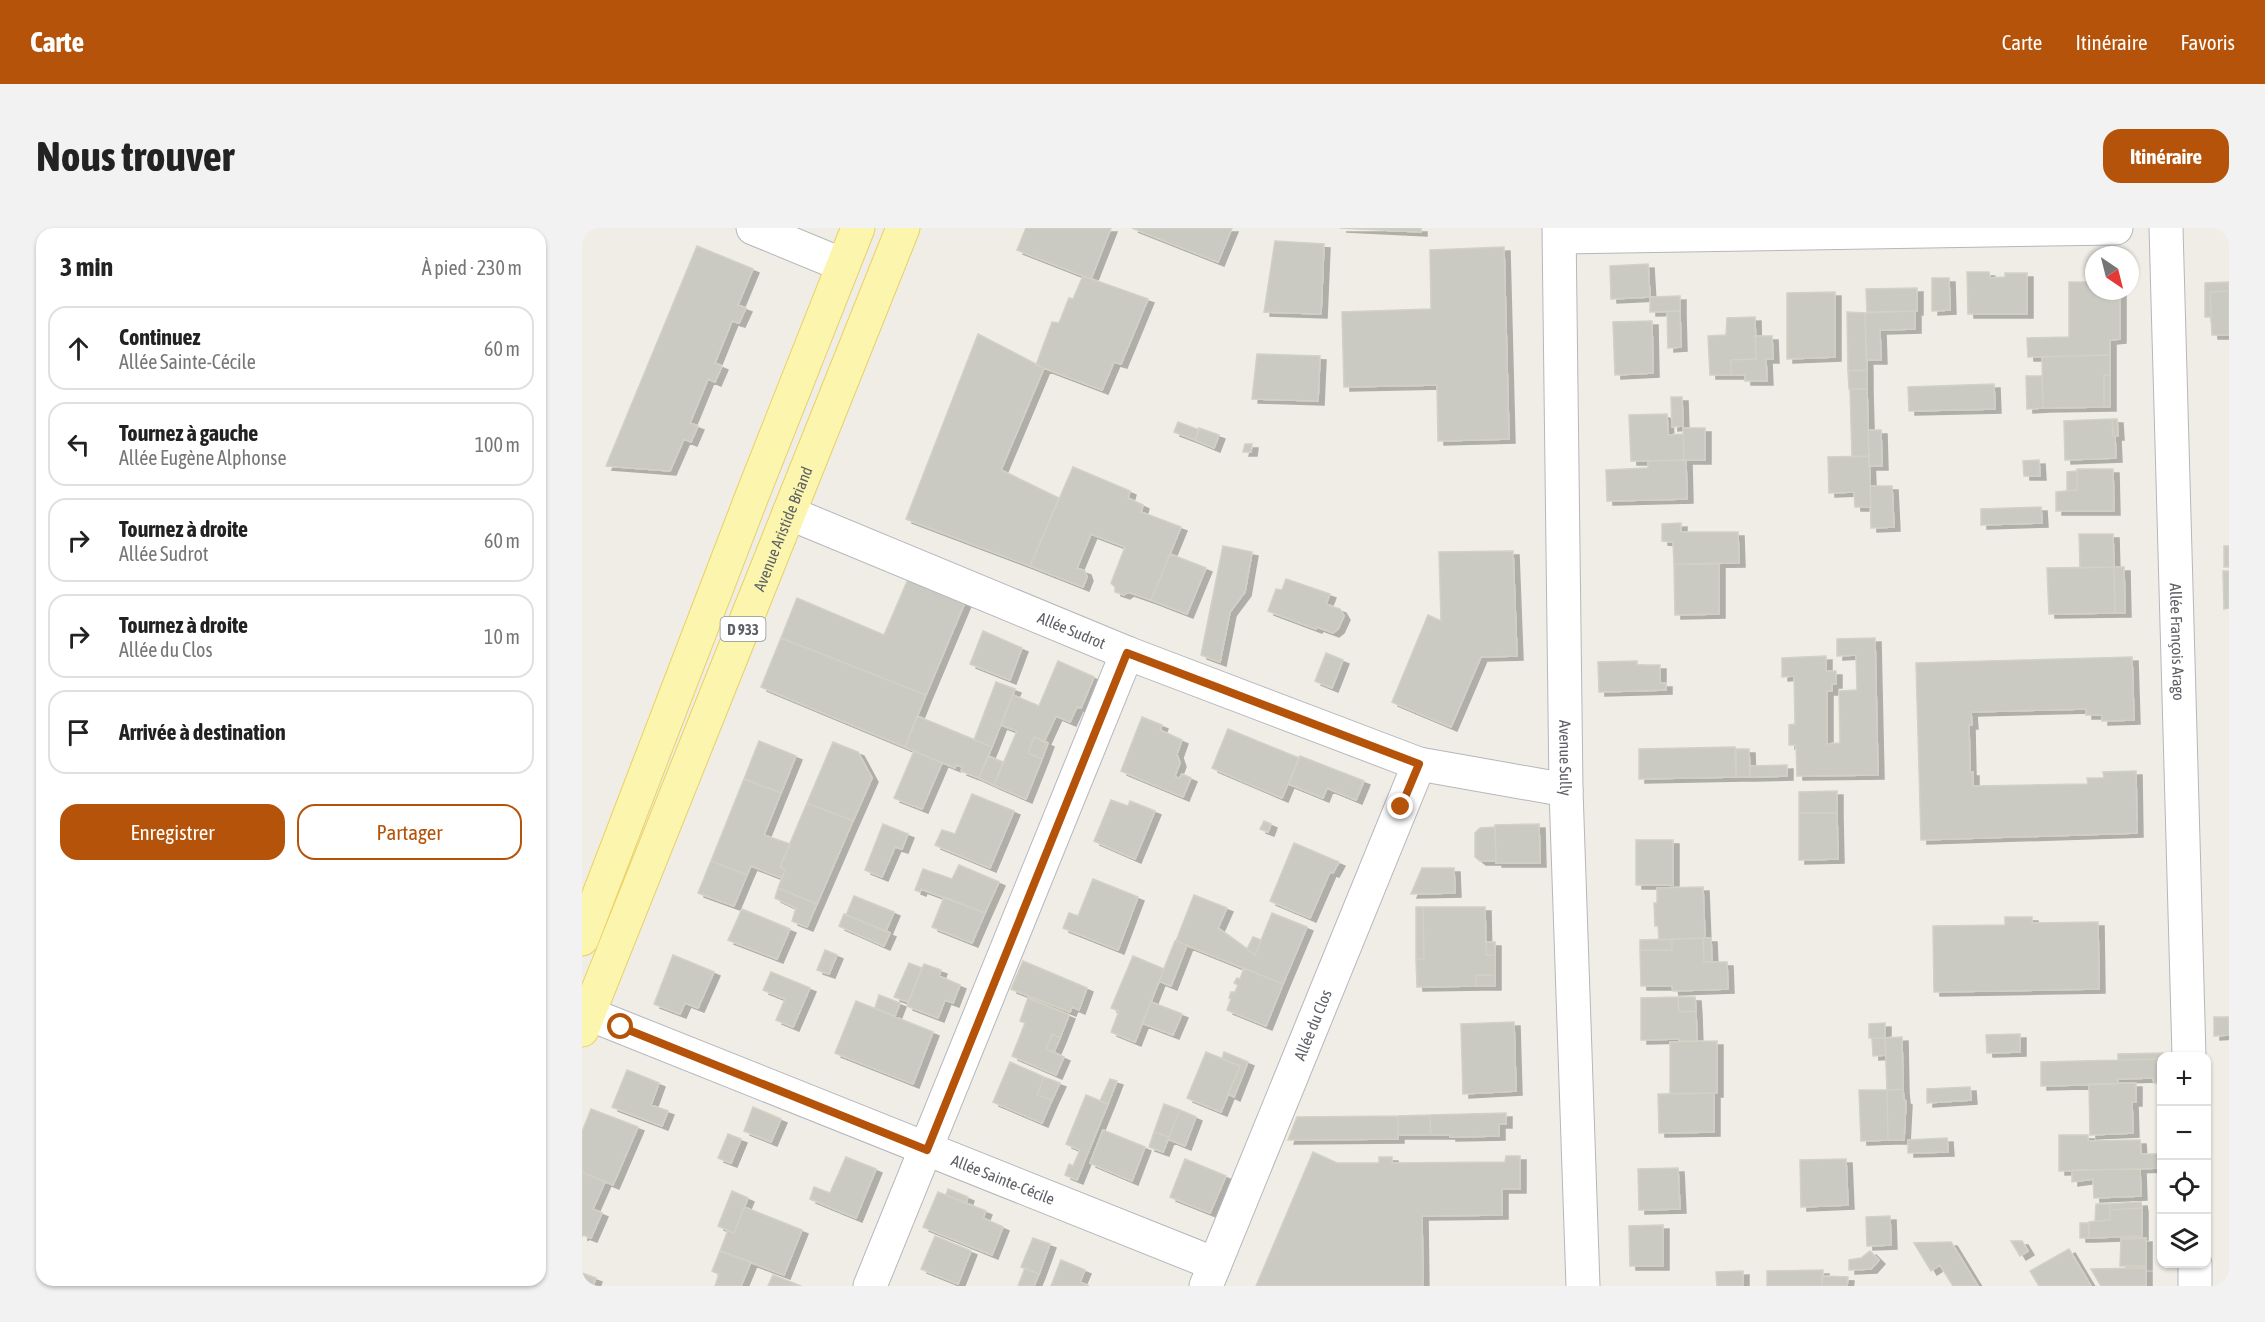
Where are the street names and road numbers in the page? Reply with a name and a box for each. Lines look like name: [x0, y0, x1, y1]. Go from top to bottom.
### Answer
street label: Avenue Aristide Briand: [750, 464, 816, 594]
street label: Allée François Arago: [2167, 583, 2188, 701]
street label: Allée Sudrot: [1035, 608, 1109, 652]
road number: D 933: [720, 617, 766, 641]
street label: Avenue Sully: [1556, 720, 1575, 797]
street label: Allée du Clos: [1290, 987, 1335, 1063]
street label: Allée Sainte-Cécile: [949, 1151, 1057, 1208]

